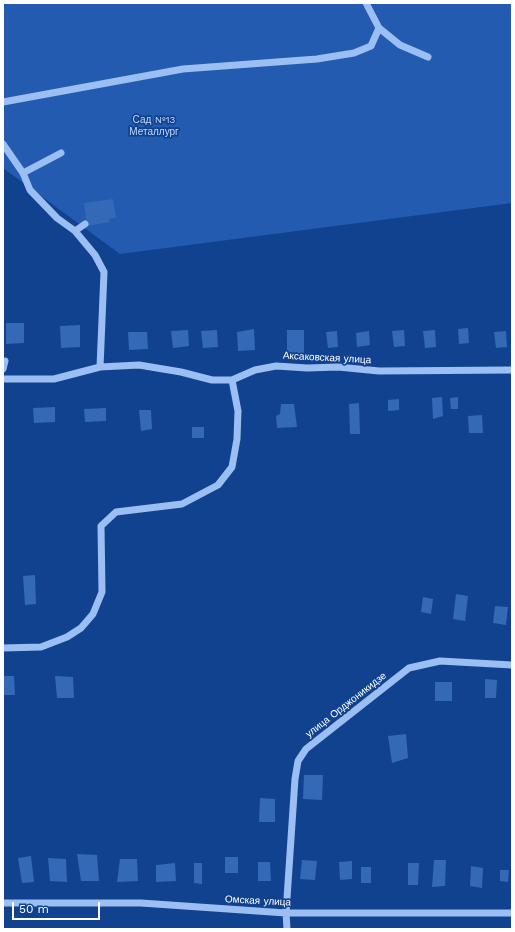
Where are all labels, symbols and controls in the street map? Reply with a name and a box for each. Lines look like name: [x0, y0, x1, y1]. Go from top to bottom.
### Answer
park label: Сад №13 Металлург: [129, 114, 179, 138]
street label: Аксаковская улица: [283, 350, 371, 366]
street label: улица Орджоникидзе: [303, 670, 389, 740]
street label: Омская улица: [225, 893, 291, 909]
scale bar: [14, 894, 102, 920]
text: 50 m: [19, 902, 49, 916]

